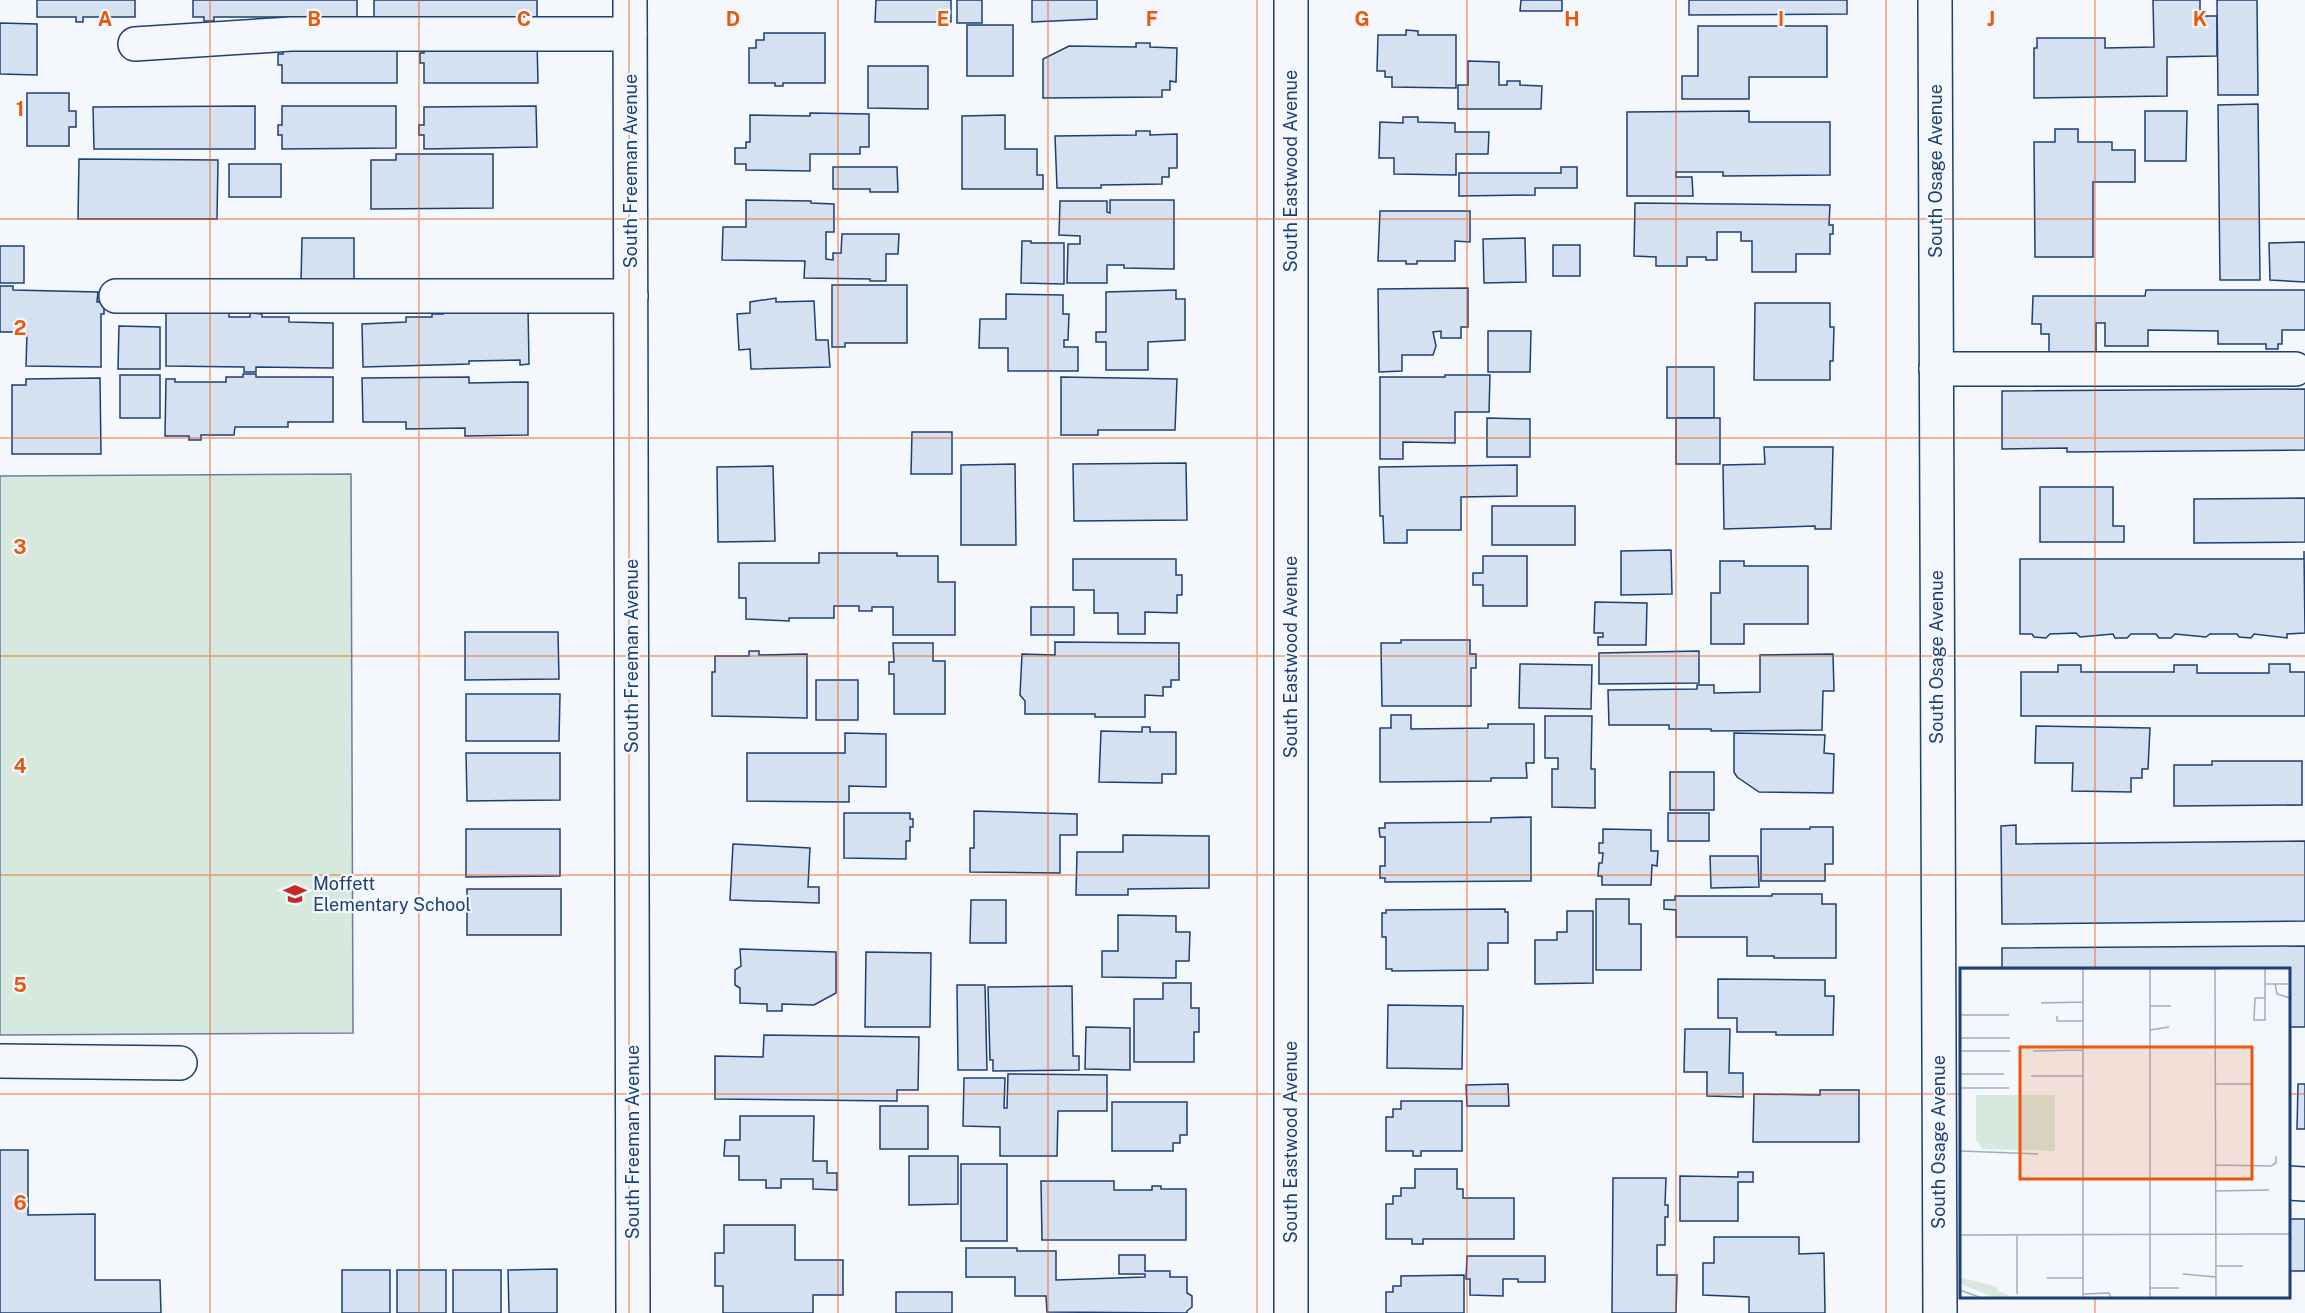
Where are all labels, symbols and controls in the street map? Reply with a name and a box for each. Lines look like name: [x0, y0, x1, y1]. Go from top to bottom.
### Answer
text: A: [98, 7, 112, 31]
text: B: [307, 7, 321, 31]
text: C: [517, 7, 531, 31]
text: D: [726, 7, 740, 31]
text: E: [937, 7, 949, 31]
text: F: [1146, 7, 1158, 31]
text: G: [1354, 7, 1370, 31]
text: H: [1564, 7, 1580, 31]
text: I: [1778, 7, 1784, 31]
text: J: [1987, 7, 1995, 31]
text: K: [2193, 7, 2207, 31]
street label: South Eastwood Avenue: [1280, 70, 1301, 272]
street label: South Freeman Avenue: [620, 74, 641, 268]
street label: South Osage Avenue: [1925, 84, 1946, 258]
text: 1: [16, 97, 24, 121]
text: 2: [14, 316, 26, 340]
text: 3: [13, 535, 27, 559]
street label: South Eastwood Avenue: [1280, 556, 1301, 758]
street label: South Freeman Avenue: [621, 559, 642, 753]
street label: South Osage Avenue: [1926, 570, 1947, 744]
text: 4: [13, 754, 27, 778]
place label: Moffett Elementary School: [313, 873, 471, 915]
school or university icon: Moffett Elementary School: [282, 881, 308, 907]
inset map: [1960, 968, 2290, 1298]
text: 5: [13, 973, 27, 997]
street label: South Eastwood Avenue: [1280, 1041, 1301, 1243]
street label: South Freeman Avenue: [622, 1045, 643, 1239]
street label: South Osage Avenue: [1928, 1055, 1949, 1229]
text: 6: [13, 1191, 27, 1215]

